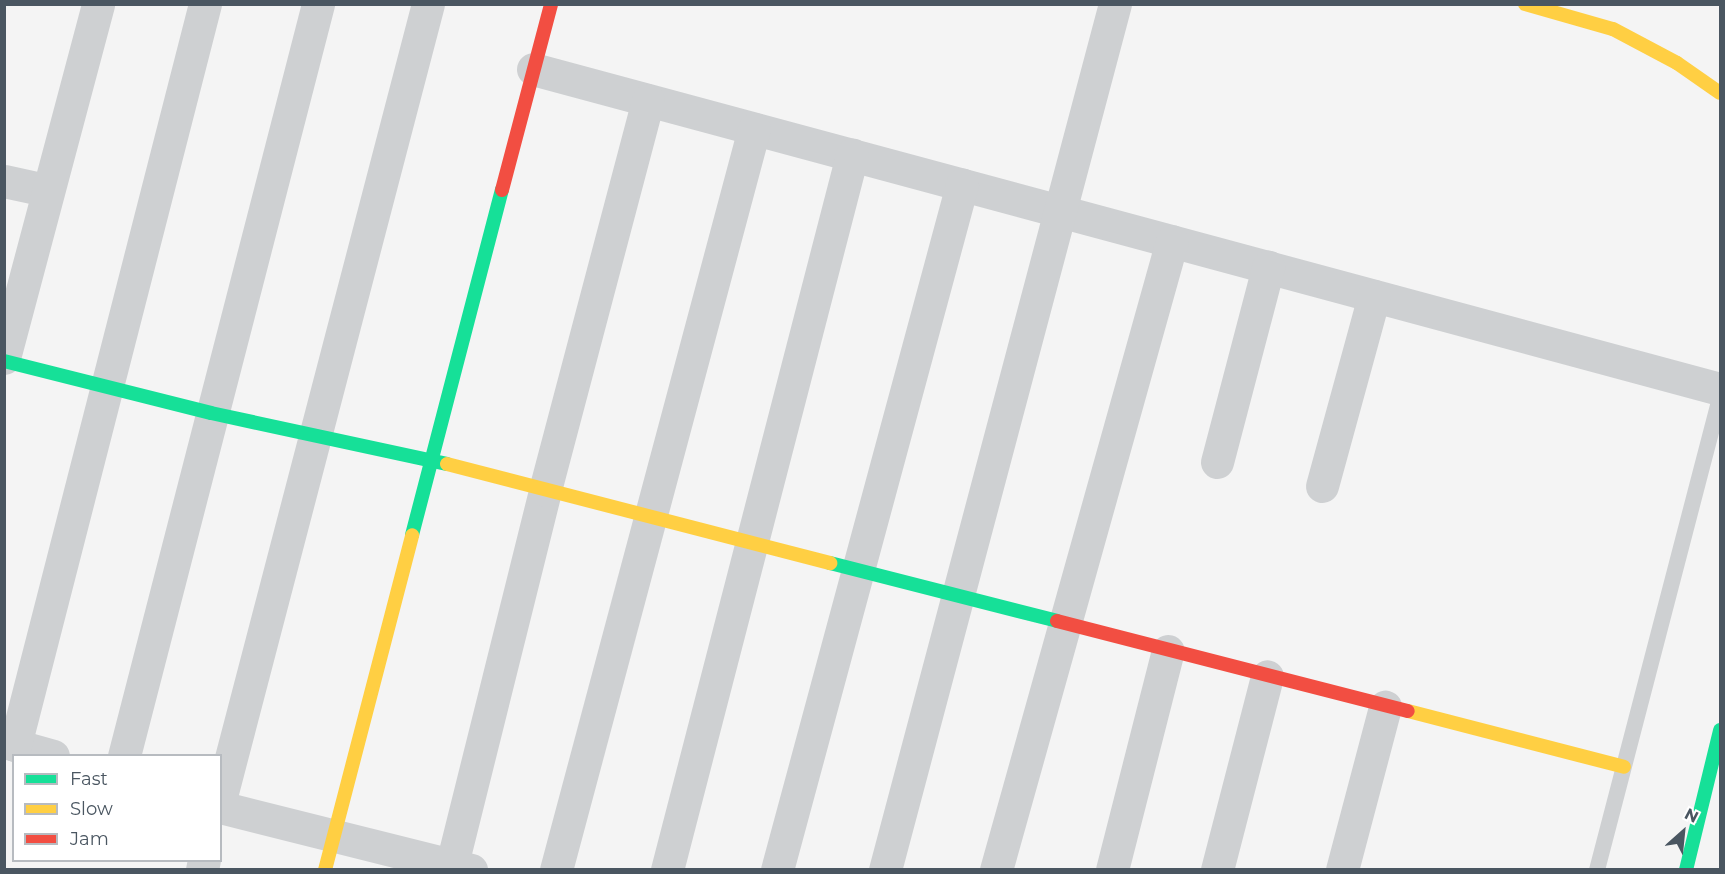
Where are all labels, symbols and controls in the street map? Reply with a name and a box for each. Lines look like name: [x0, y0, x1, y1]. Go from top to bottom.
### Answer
legend: [12, 754, 222, 862]
text: Fast: [70, 768, 108, 790]
text: Slow: [70, 798, 113, 820]
north arrow: [1653, 802, 1713, 862]
text: N: [1681, 804, 1701, 827]
text: Jam: [70, 828, 109, 850]

